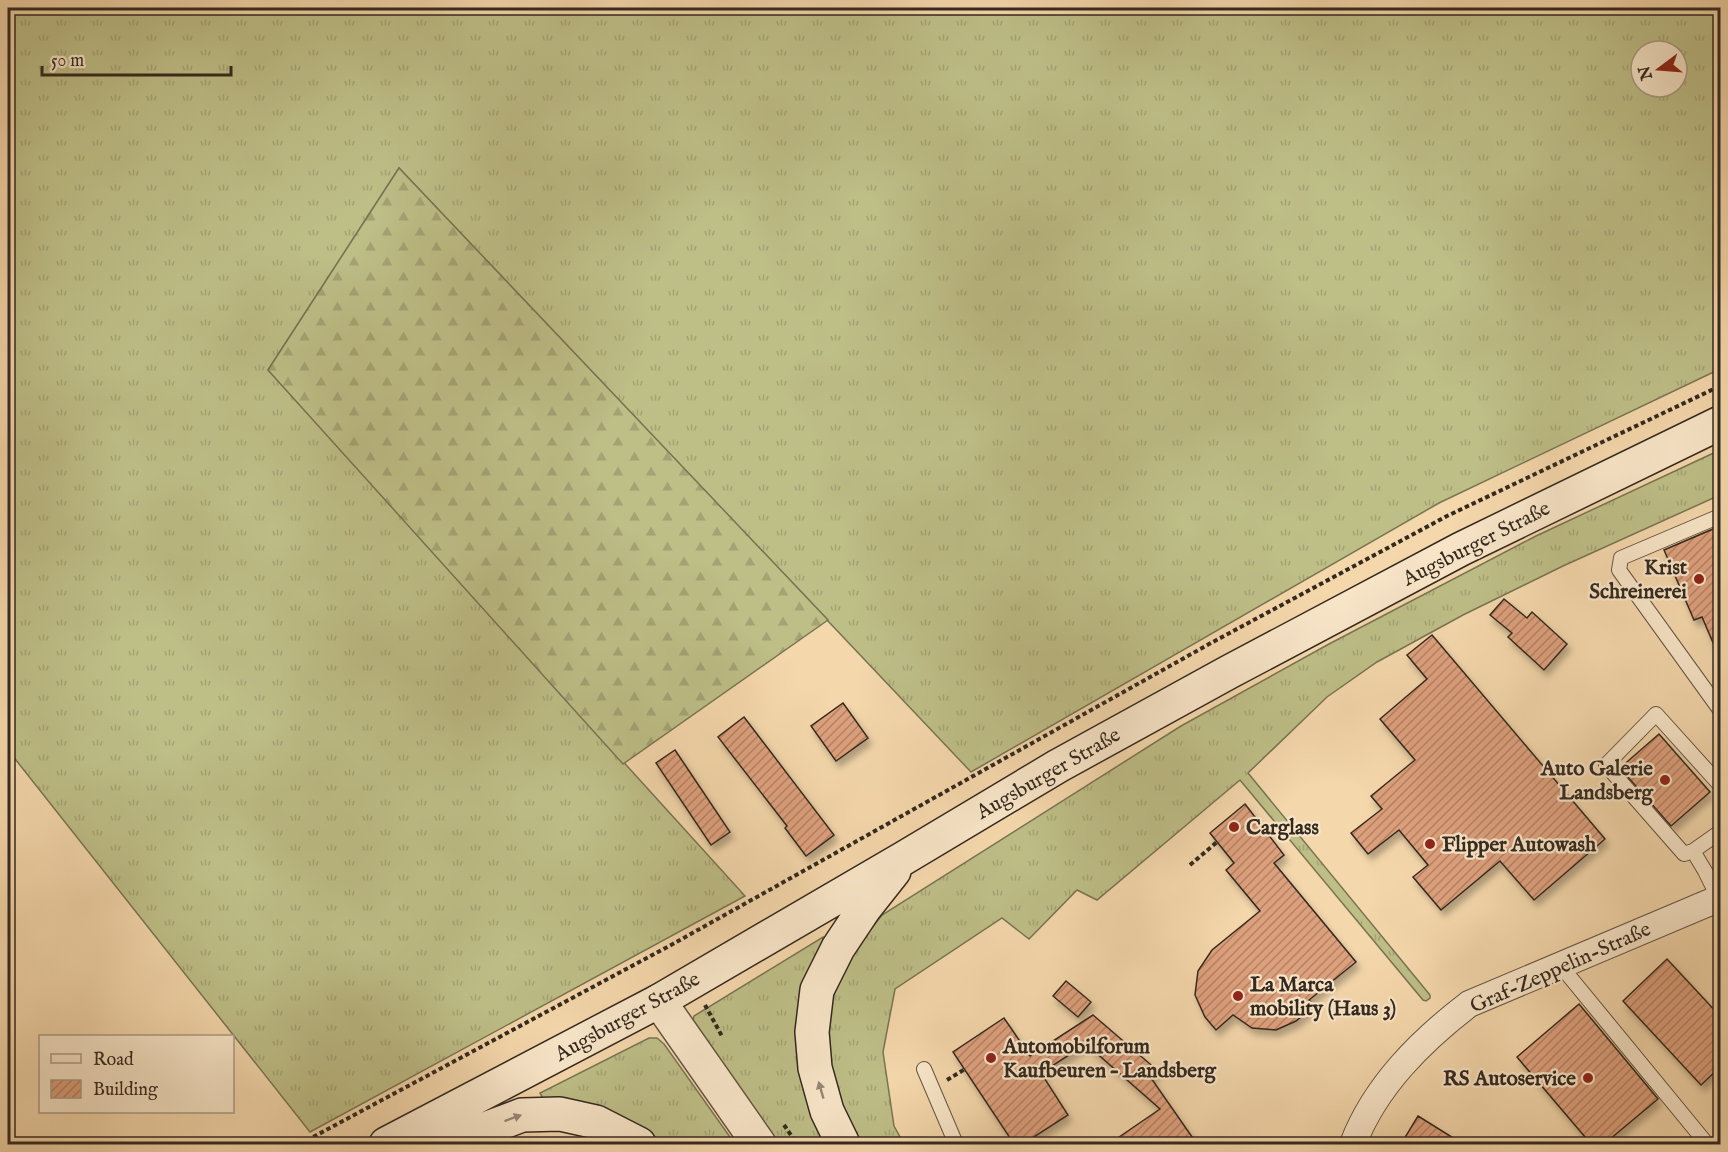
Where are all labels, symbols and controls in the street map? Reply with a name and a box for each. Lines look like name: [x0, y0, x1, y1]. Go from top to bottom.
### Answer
scale bar: [42, 39, 231, 77]
north arrow: [1629, 39, 1689, 99]
text: 50 m: [51, 50, 84, 73]
text: N: [1635, 63, 1658, 83]
street label: Augsburger Straße: [1397, 495, 1555, 594]
place label: Krist Schreinerei: [1589, 555, 1688, 606]
marker: Krist Schreinerei: [1692, 572, 1706, 586]
street label: Augsburger Straße: [971, 722, 1126, 827]
place label: Auto Galerie Landsberg: [1540, 756, 1654, 807]
marker: Auto Galerie Landsberg: [1658, 773, 1672, 787]
place label: Carglass: [1246, 815, 1319, 842]
marker: Carglass: [1227, 820, 1241, 834]
place label: Flipper Autowash: [1442, 832, 1597, 859]
marker: Flipper Autowash: [1423, 837, 1437, 851]
street label: Graf-Zeppelin-Straße: [1466, 916, 1656, 1020]
street label: Augsburger Straße: [549, 966, 705, 1069]
place label: La Marca mobility (Haus 3): [1250, 972, 1396, 1023]
marker: La Marca mobility (Haus 3): [1231, 989, 1245, 1003]
place label: Automobilforum Kaufbeuren – Landsberg: [1002, 1034, 1217, 1085]
legend: [39, 1035, 234, 1113]
text: Road: [93, 1049, 134, 1072]
marker: Automobilforum Kaufbeuren – Landsberg: [984, 1051, 998, 1065]
place label: RS Autoservice: [1443, 1066, 1576, 1093]
marker: RS Autoservice: [1581, 1071, 1595, 1085]
text: Building: [93, 1079, 158, 1102]
one-way arrow: [816, 1081, 825, 1099]
one-way arrow: [505, 1113, 523, 1123]

